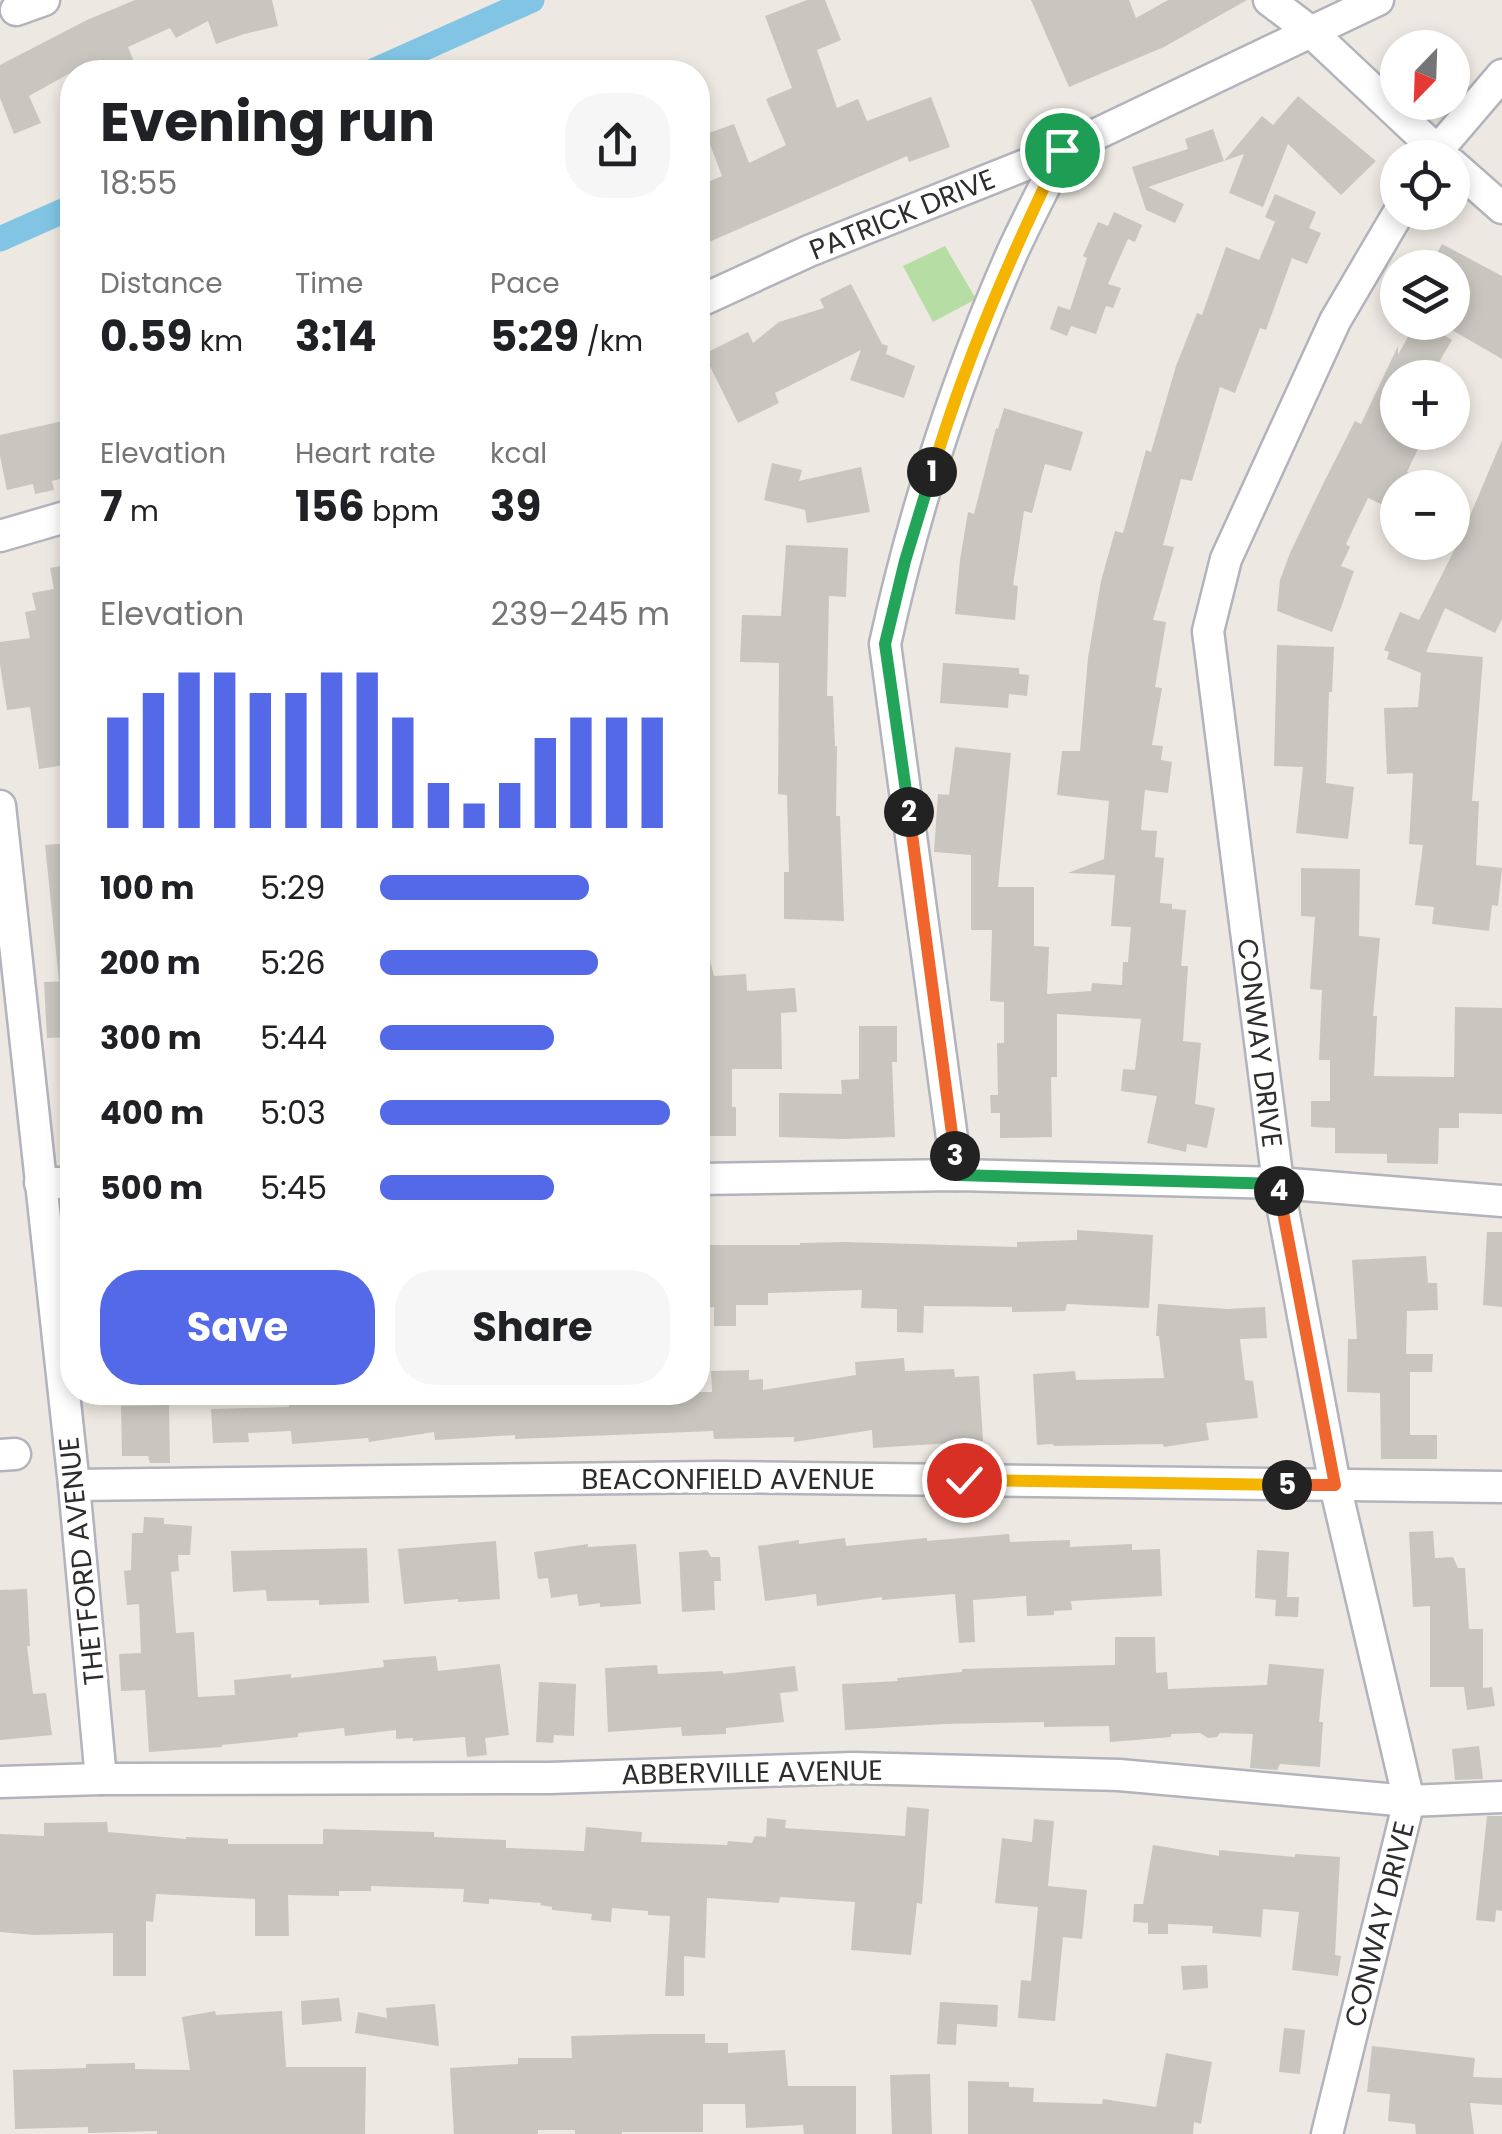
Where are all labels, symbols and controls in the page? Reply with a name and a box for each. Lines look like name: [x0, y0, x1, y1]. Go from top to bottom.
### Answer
north arrow: [1380, 30, 1470, 120]
map controls: [1380, 30, 1470, 560]
text: Evening run: [100, 83, 435, 160]
button: share: [565, 93, 670, 198]
pin: [1020, 108, 1105, 193]
icon: arrive: [1035, 123, 1090, 178]
button: locate: [1380, 140, 1470, 230]
street label: PATRICK DRIVE: [804, 159, 1001, 269]
text: 18:55: [100, 160, 177, 205]
button: layers: [1380, 250, 1470, 340]
text: Distance: [100, 264, 223, 303]
text: Time: [295, 264, 363, 303]
text: Pace: [490, 264, 560, 303]
text: 0.59: [100, 307, 192, 366]
text: 3:14: [295, 307, 377, 366]
text: 5:29: [490, 307, 579, 366]
text: km: [192, 322, 243, 361]
text: /km: [579, 322, 643, 361]
button: +: [1380, 360, 1470, 450]
text: Elevation: [100, 434, 226, 473]
text: Heart rate: [295, 434, 436, 473]
text: kcal: [490, 434, 547, 473]
pin: 1: [907, 447, 957, 497]
text: 1: [927, 452, 937, 491]
button: −: [1380, 470, 1470, 560]
text: 7: [100, 477, 122, 536]
text: 156: [295, 477, 365, 536]
text: 39: [490, 477, 541, 536]
text: m: [122, 492, 159, 531]
text: bpm: [365, 492, 439, 531]
text: Elevation: [100, 591, 244, 636]
text: 239–245 m: [491, 591, 670, 636]
pin: 2: [884, 787, 934, 837]
text: 2: [901, 792, 917, 831]
text: 100 m: [100, 865, 194, 910]
text: 5:29: [260, 865, 325, 910]
street label: CONWAY DRIVE: [1227, 936, 1292, 1150]
text: 200 m: [100, 940, 201, 985]
text: 5:26: [260, 940, 326, 985]
text: 300 m: [100, 1015, 202, 1060]
text: 5:44: [260, 1015, 327, 1060]
text: 400 m: [100, 1090, 204, 1135]
text: 5:03: [260, 1090, 326, 1135]
pin: 3: [930, 1131, 980, 1181]
text: 3: [947, 1136, 963, 1175]
text: 500 m: [100, 1165, 203, 1210]
text: 5:45: [260, 1165, 327, 1210]
pin: 4: [1254, 1166, 1304, 1216]
text: 4: [1270, 1171, 1288, 1210]
button: Save: [100, 1270, 375, 1385]
button: Share: [395, 1270, 670, 1385]
street label: THETFORD AVENUE: [49, 1435, 114, 1687]
pin: [922, 1438, 1007, 1523]
icon: check: [937, 1453, 992, 1508]
street label: BEACONFIELD AVENUE: [581, 1460, 875, 1499]
pin: 5: [1262, 1460, 1312, 1510]
text: 5: [1278, 1465, 1296, 1504]
street label: ABBERVILLE AVENUE: [621, 1751, 883, 1794]
street label: CONWAY DRIVE: [1335, 1817, 1424, 2031]

